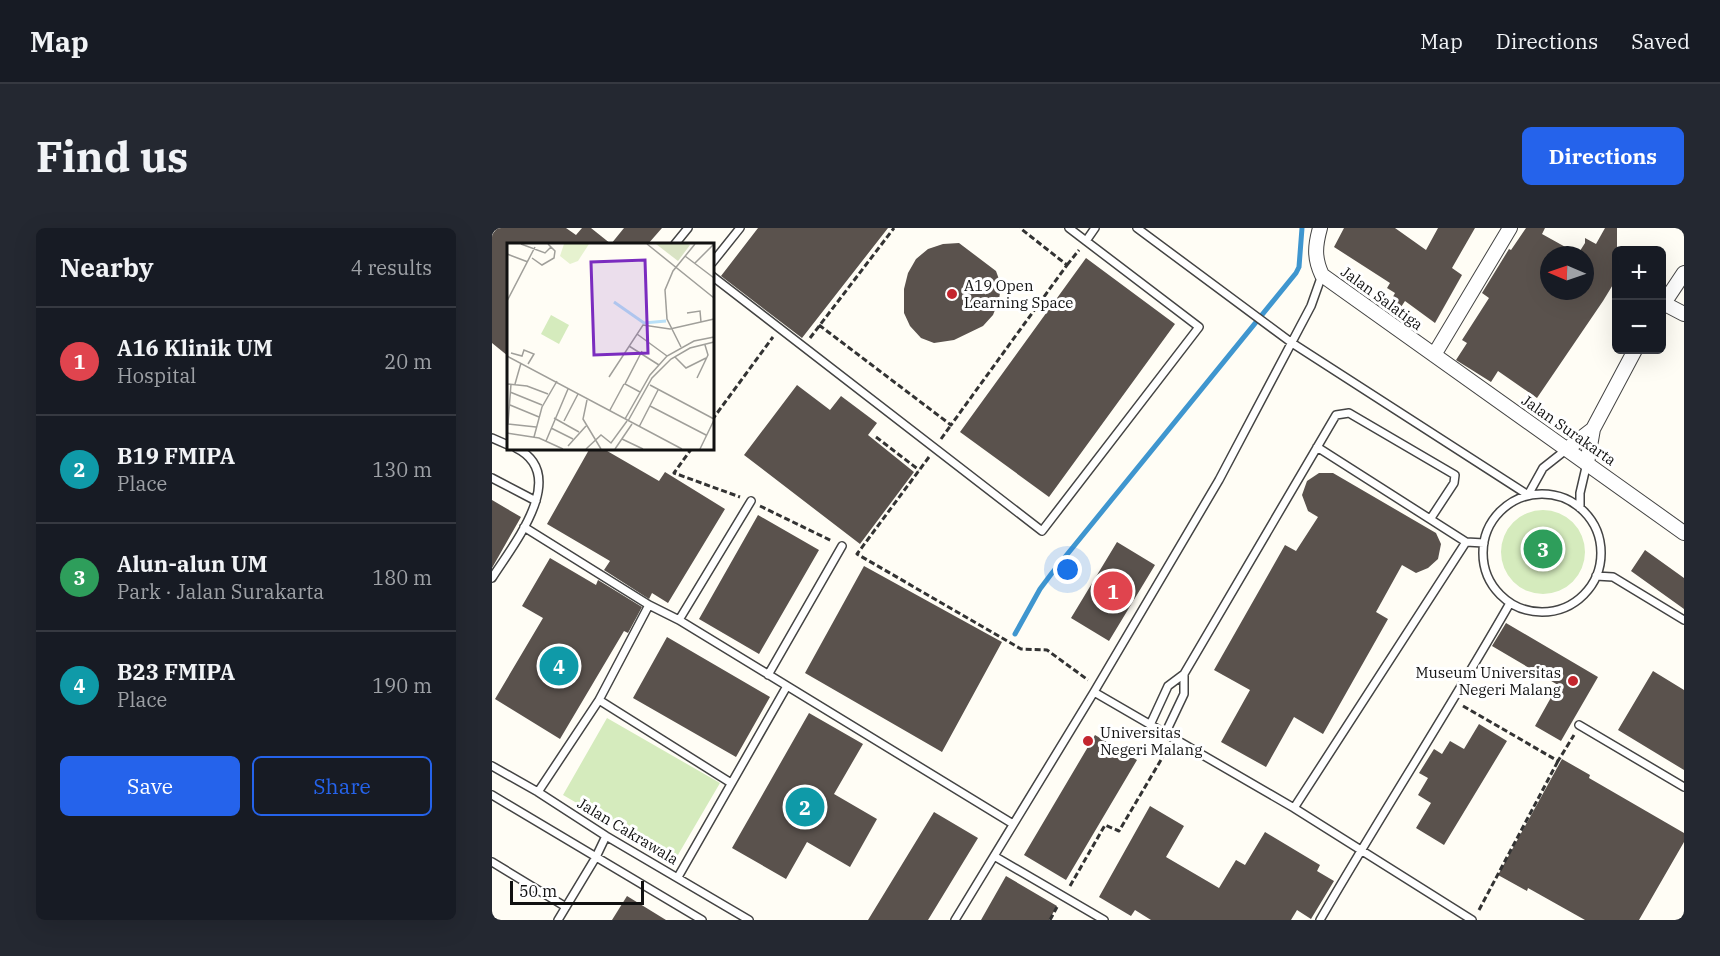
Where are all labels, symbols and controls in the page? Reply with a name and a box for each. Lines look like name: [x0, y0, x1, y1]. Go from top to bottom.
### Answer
text: Map: [30, 23, 89, 60]
text: Map: [1420, 27, 1463, 55]
text: Directions: [1496, 27, 1598, 55]
text: Saved: [1631, 27, 1690, 55]
button: Directions: [1522, 127, 1684, 185]
text: Find us: [36, 129, 188, 184]
inset map: [507, 243, 714, 450]
north arrow: [1540, 246, 1594, 300]
map controls: [1612, 246, 1666, 354]
button: +: [1612, 246, 1666, 300]
text: Nearby: [60, 250, 154, 284]
text: 4 results: [351, 254, 432, 281]
street label: Jalan Salatiga: [1337, 262, 1427, 334]
place label: A19 Open Learning Space: [964, 276, 1073, 312]
marker: A19 Open Learning Space: [945, 287, 959, 301]
button: −: [1612, 300, 1666, 354]
text: A16 Klinik UM: [117, 333, 273, 362]
text: 1: [74, 348, 86, 375]
text: 20 m: [384, 348, 432, 375]
text: Hospital: [117, 362, 196, 389]
street label: Jalan Surakarta: [1518, 390, 1620, 470]
text: B19 FMIPA: [117, 441, 235, 470]
text: 2: [74, 456, 86, 483]
text: 130 m: [372, 456, 432, 483]
text: Place: [117, 470, 167, 497]
pin: 3: [1524, 526, 1562, 572]
text: Alun-alun UM: [117, 549, 267, 578]
your location: [1053, 555, 1082, 584]
text: 3: [74, 564, 86, 591]
text: 180 m: [372, 564, 432, 591]
pin: 1: [1094, 568, 1132, 614]
text: Park · Jalan Surakarta: [117, 578, 324, 605]
pin: 4: [540, 644, 578, 688]
text: B23 FMIPA: [117, 657, 235, 686]
place label: Museum Universitas Negeri Malang: [1415, 663, 1561, 699]
text: 4: [74, 672, 86, 699]
text: 190 m: [372, 672, 432, 699]
marker: Museum Universitas Negeri Malang: [1566, 674, 1580, 688]
text: Place: [117, 686, 167, 713]
place label: Universitas Negeri Malang: [1100, 723, 1202, 759]
marker: Universitas Negeri Malang: [1081, 734, 1095, 748]
button: Save: [60, 756, 240, 816]
button: Share: [252, 756, 432, 816]
pin: 2: [786, 784, 824, 830]
street label: Jalan Cakrawala: [574, 793, 682, 869]
scale bar: [510, 878, 644, 906]
text: 50 m: [519, 881, 557, 901]

